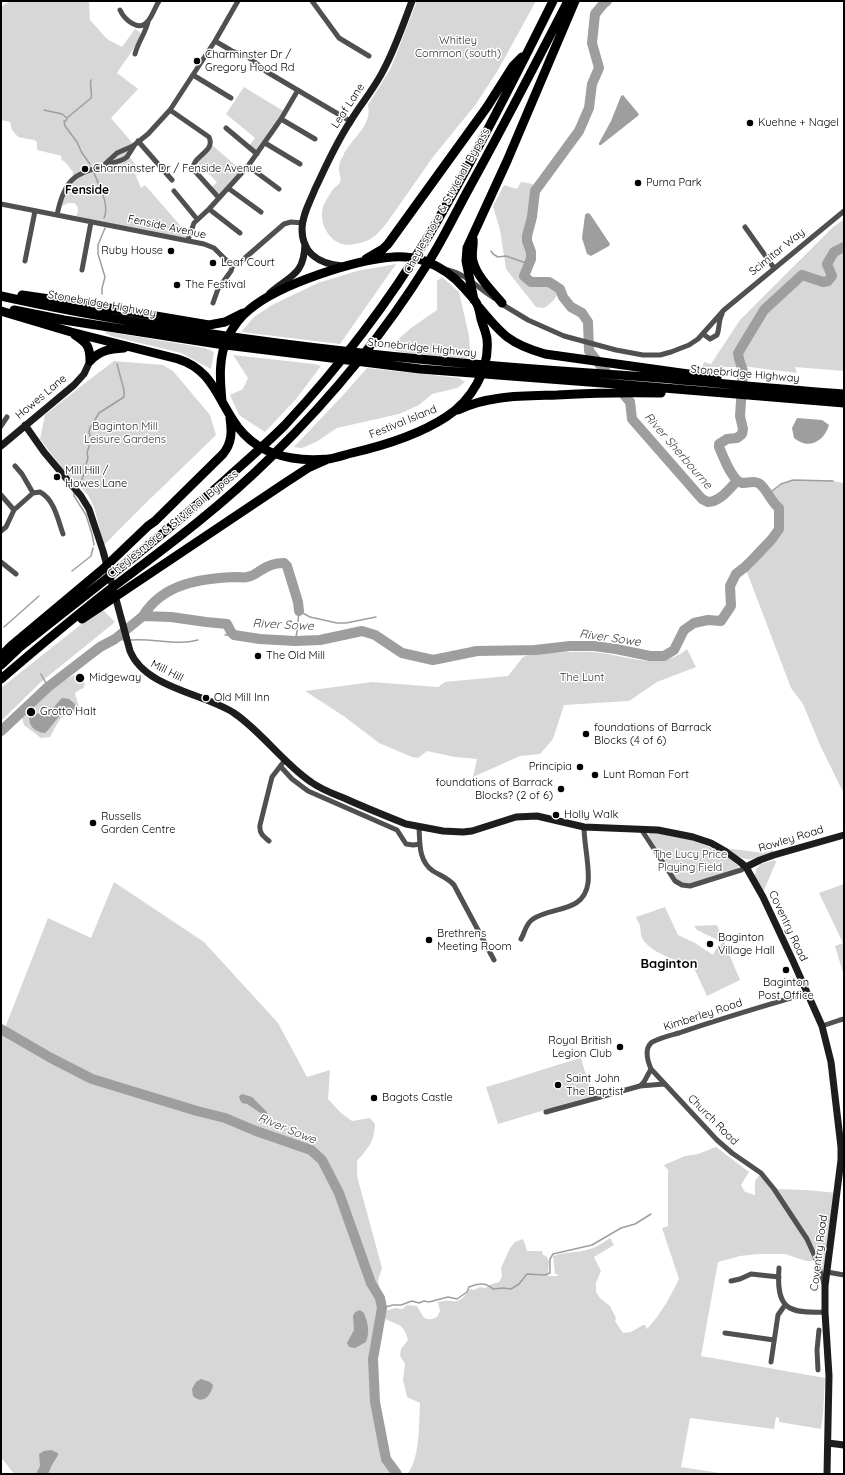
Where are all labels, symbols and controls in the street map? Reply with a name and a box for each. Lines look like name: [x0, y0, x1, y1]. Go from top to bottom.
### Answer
park label: Whitley Common (south): [415, 34, 501, 60]
place label: Charminster Dr / Gregory Hood Rd: [205, 48, 294, 74]
marker: Charminster Dr / Gregory Hood Rd: [192, 56, 202, 66]
street label: Leaf Lane: [329, 81, 367, 131]
place label: Kuehne + Nagel: [758, 116, 839, 130]
marker: Kuehne + Nagel: [745, 118, 755, 128]
street label: Cheylesmore & Stivichall Bypass: [401, 126, 493, 276]
place label: Charminster Dr / Fenside Avenue: [93, 162, 262, 176]
marker: Charminster Dr / Fenside Avenue: [80, 164, 90, 174]
place label: Puma Park: [646, 176, 702, 190]
marker: Puma Park: [633, 178, 643, 188]
district label: Fenside: [65, 183, 109, 197]
street label: Fenside Avenue: [127, 212, 207, 242]
street label: Scimitar Way: [747, 226, 807, 278]
place label: Ruby House: [101, 244, 163, 258]
marker: Ruby House: [166, 246, 176, 256]
place label: Leaf Court: [221, 256, 275, 270]
marker: Leaf Court: [208, 258, 218, 268]
place label: The Festival: [185, 278, 246, 292]
marker: The Festival: [172, 280, 182, 290]
street label: Stonebridge Highway: [47, 288, 157, 320]
street label: Stonebridge Highway: [367, 336, 477, 360]
street label: Stonebridge Highway: [690, 363, 800, 385]
street label: Howes Lane: [13, 372, 69, 422]
street label: Festival Island: [367, 402, 439, 442]
water label: River Sherbourne: [641, 410, 715, 492]
park label: Baginton Mill Leisure Gardens: [84, 420, 166, 446]
place label: Mill Hill / Howes Lane: [65, 464, 127, 490]
street label: Cheylesmore & Stivichall Bypass: [105, 467, 241, 581]
marker: Mill Hill / Howes Lane: [52, 472, 62, 482]
water label: River Sowe: [252, 616, 314, 634]
water label: River Sowe: [579, 627, 641, 649]
place label: The Old Mill: [266, 649, 325, 663]
marker: The Old Mill: [253, 651, 263, 661]
street label: Mill Hill: [148, 657, 186, 685]
place label: Midgeway: [89, 671, 141, 685]
park label: The Lunt: [560, 671, 604, 685]
marker: Midgeway: [74, 672, 86, 684]
place label: Old Mill Inn: [214, 691, 269, 705]
marker: Old Mill Inn: [201, 693, 211, 703]
place label: Grotto Halt: [40, 705, 96, 719]
marker: Grotto Halt: [25, 706, 37, 718]
place label: foundations of Barrack Blocks (4 of 6): [594, 721, 711, 747]
marker: foundations of Barrack Blocks (4 of 6): [581, 729, 591, 739]
place label: Principia: [529, 760, 572, 774]
marker: Principia: [575, 762, 585, 772]
place label: Lunt Roman Fort: [603, 768, 689, 782]
marker: Lunt Roman Fort: [590, 770, 600, 780]
place label: foundations of Barrack Blocks? (2 of 6): [436, 776, 553, 802]
marker: foundations of Barrack Blocks? (2 of 6): [556, 784, 566, 794]
place label: Holly Walk: [564, 808, 618, 822]
place label: Russells Garden Centre: [101, 810, 175, 836]
marker: Holly Walk: [551, 810, 561, 820]
marker: Russells Garden Centre: [88, 818, 98, 828]
street label: Rowley Road: [757, 823, 825, 855]
park label: The Lucy Price Playing Field: [653, 848, 727, 874]
street label: Coventry Road: [766, 888, 810, 964]
place label: Brethrens Meeting Room: [437, 927, 511, 953]
place label: Baginton Village Hall: [718, 931, 775, 957]
marker: Brethrens Meeting Room: [424, 935, 434, 945]
marker: Baginton Village Hall: [705, 939, 715, 949]
district label: Baginton: [641, 956, 697, 972]
marker: Baginton Post Office: [781, 965, 791, 975]
place label: Baginton Post Office: [758, 976, 814, 1002]
street label: Kimberley Road: [662, 996, 744, 1034]
place label: Royal British Legion Club: [548, 1034, 612, 1060]
marker: Royal British Legion Club: [615, 1042, 625, 1052]
place label: Saint John The Baptist: [566, 1072, 624, 1098]
marker: Saint John The Baptist: [553, 1080, 563, 1090]
place label: Bagots Castle: [382, 1091, 453, 1105]
street label: Church Road: [685, 1092, 741, 1148]
marker: Bagots Castle: [369, 1093, 379, 1103]
water label: River Sowe: [256, 1111, 318, 1147]
street label: Coventry Road: [808, 1214, 830, 1292]

